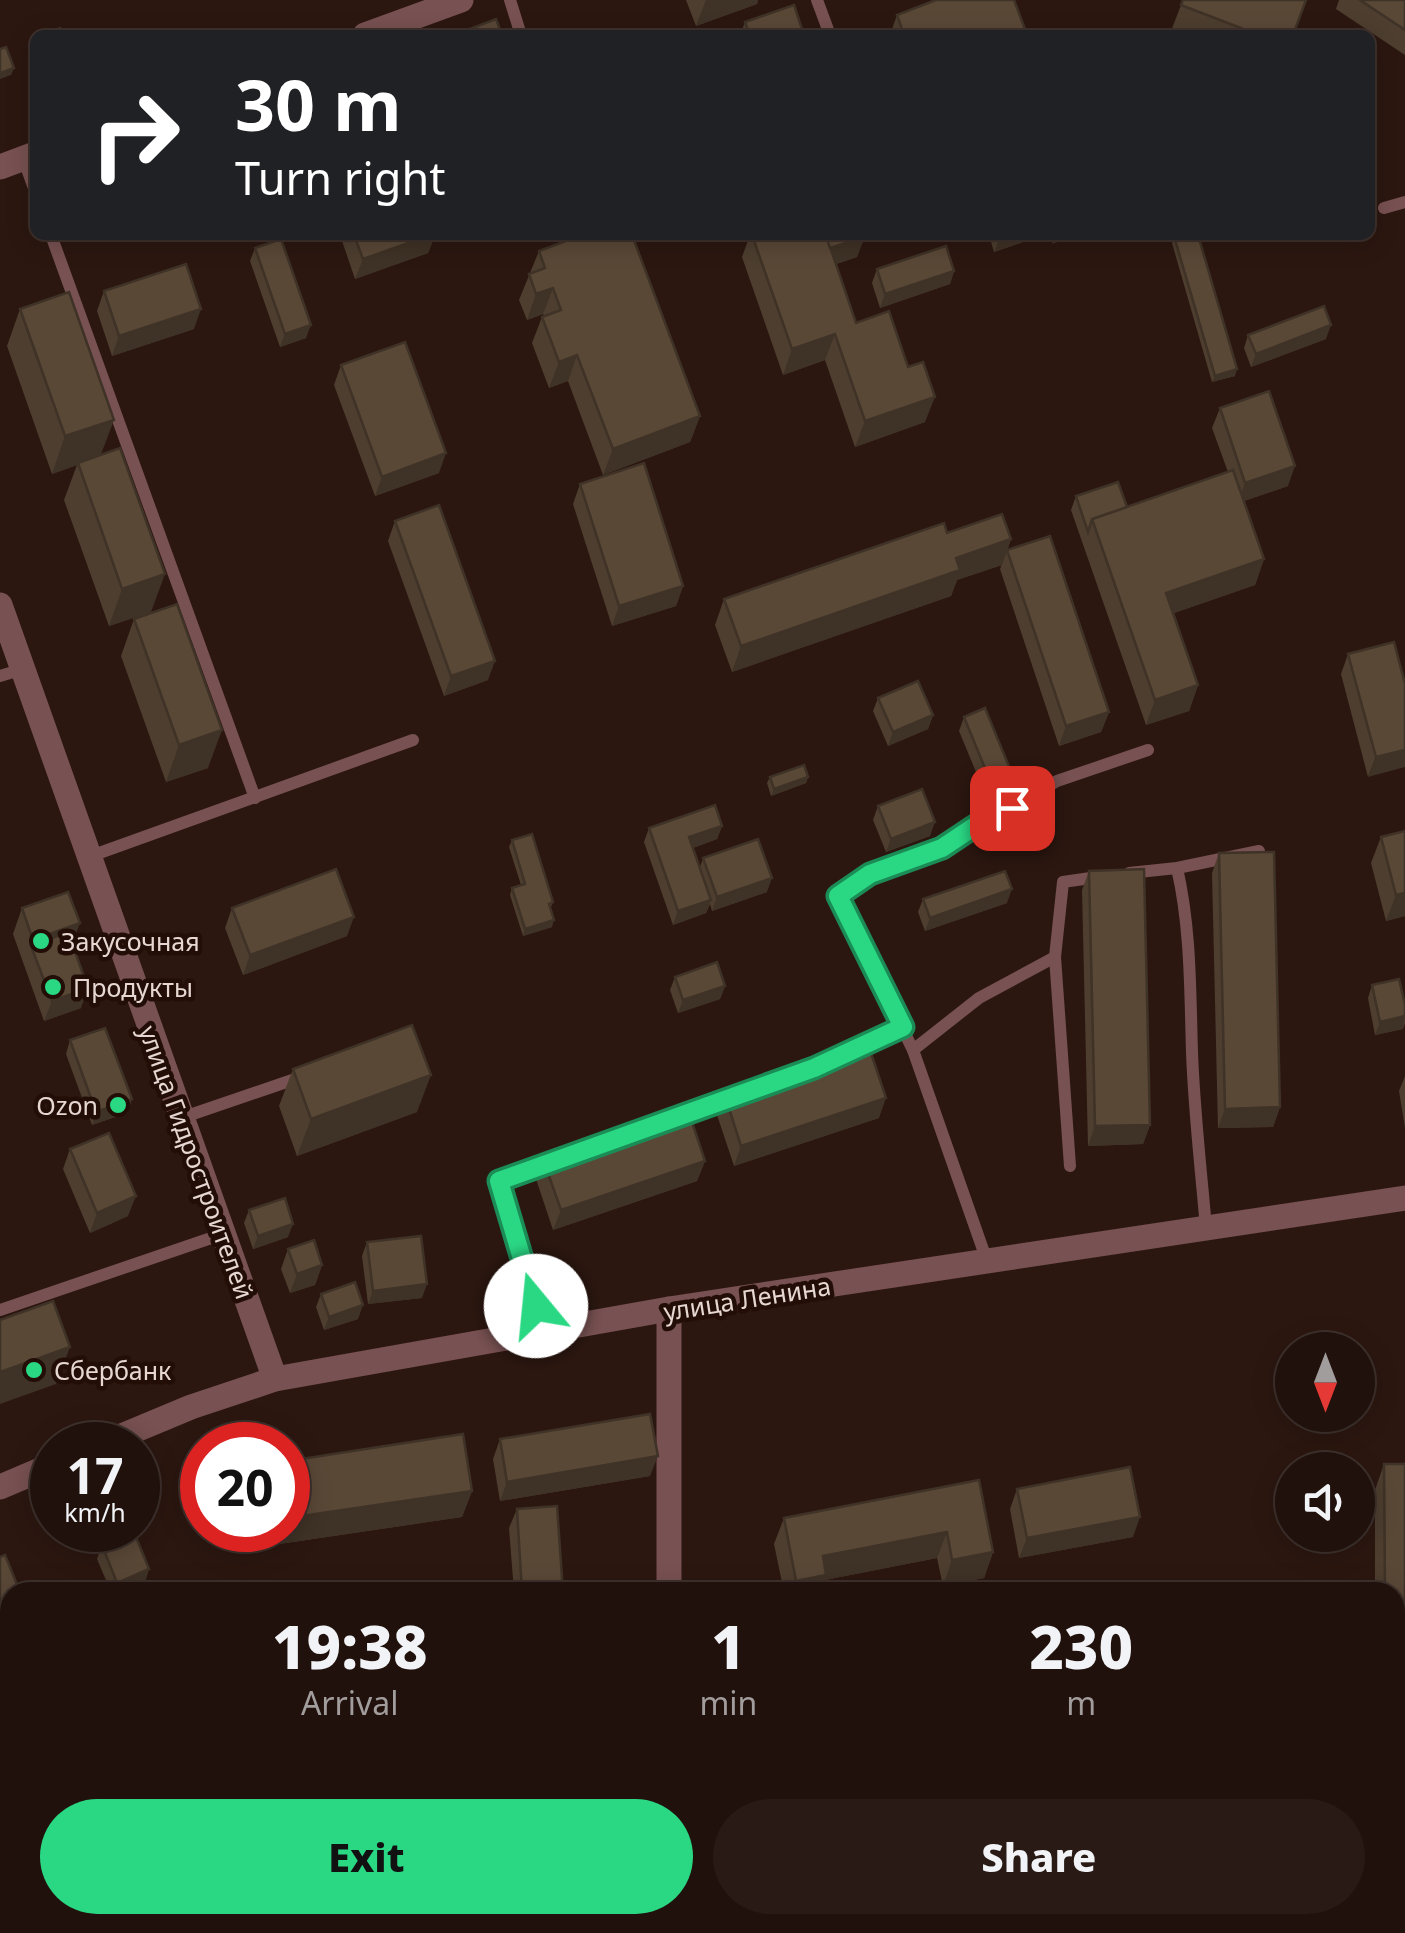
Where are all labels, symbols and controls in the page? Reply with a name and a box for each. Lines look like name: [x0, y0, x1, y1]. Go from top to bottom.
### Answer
text: 30 m: [235, 56, 402, 152]
icon: right: [70, 70, 200, 200]
text: Turn right: [235, 147, 446, 208]
pin: [970, 766, 1055, 851]
icon: arrive: [985, 781, 1040, 836]
place label: Закусочная: [61, 924, 200, 958]
marker: Закусочная: [30, 930, 52, 952]
place label: Продукты: [73, 970, 193, 1004]
marker: Продукты: [42, 976, 64, 998]
street label: улица Гидростроителей: [132, 1021, 262, 1303]
place label: Ozon: [36, 1088, 98, 1122]
marker: Ozon: [107, 1094, 129, 1116]
position arrow: [484, 1254, 588, 1358]
street label: улица Ленина: [661, 1268, 833, 1328]
north arrow: [1275, 1332, 1375, 1432]
map controls: [1275, 1332, 1375, 1552]
place label: Сбербанк: [54, 1353, 172, 1387]
marker: Сбербанк: [23, 1359, 45, 1381]
speed limit sign: 20: [180, 1422, 310, 1552]
text: 17: [66, 1441, 124, 1509]
button: sound: [1275, 1452, 1375, 1552]
text: km/h: [64, 1495, 126, 1529]
text: 19:38: [272, 1605, 428, 1687]
text: 1: [711, 1605, 746, 1687]
text: 230: [1029, 1605, 1133, 1687]
text: Arrival: [301, 1681, 399, 1724]
text: min: [699, 1681, 757, 1724]
text: m: [1066, 1681, 1096, 1724]
button: Exit: [40, 1799, 693, 1914]
button: Share: [713, 1799, 1365, 1914]

